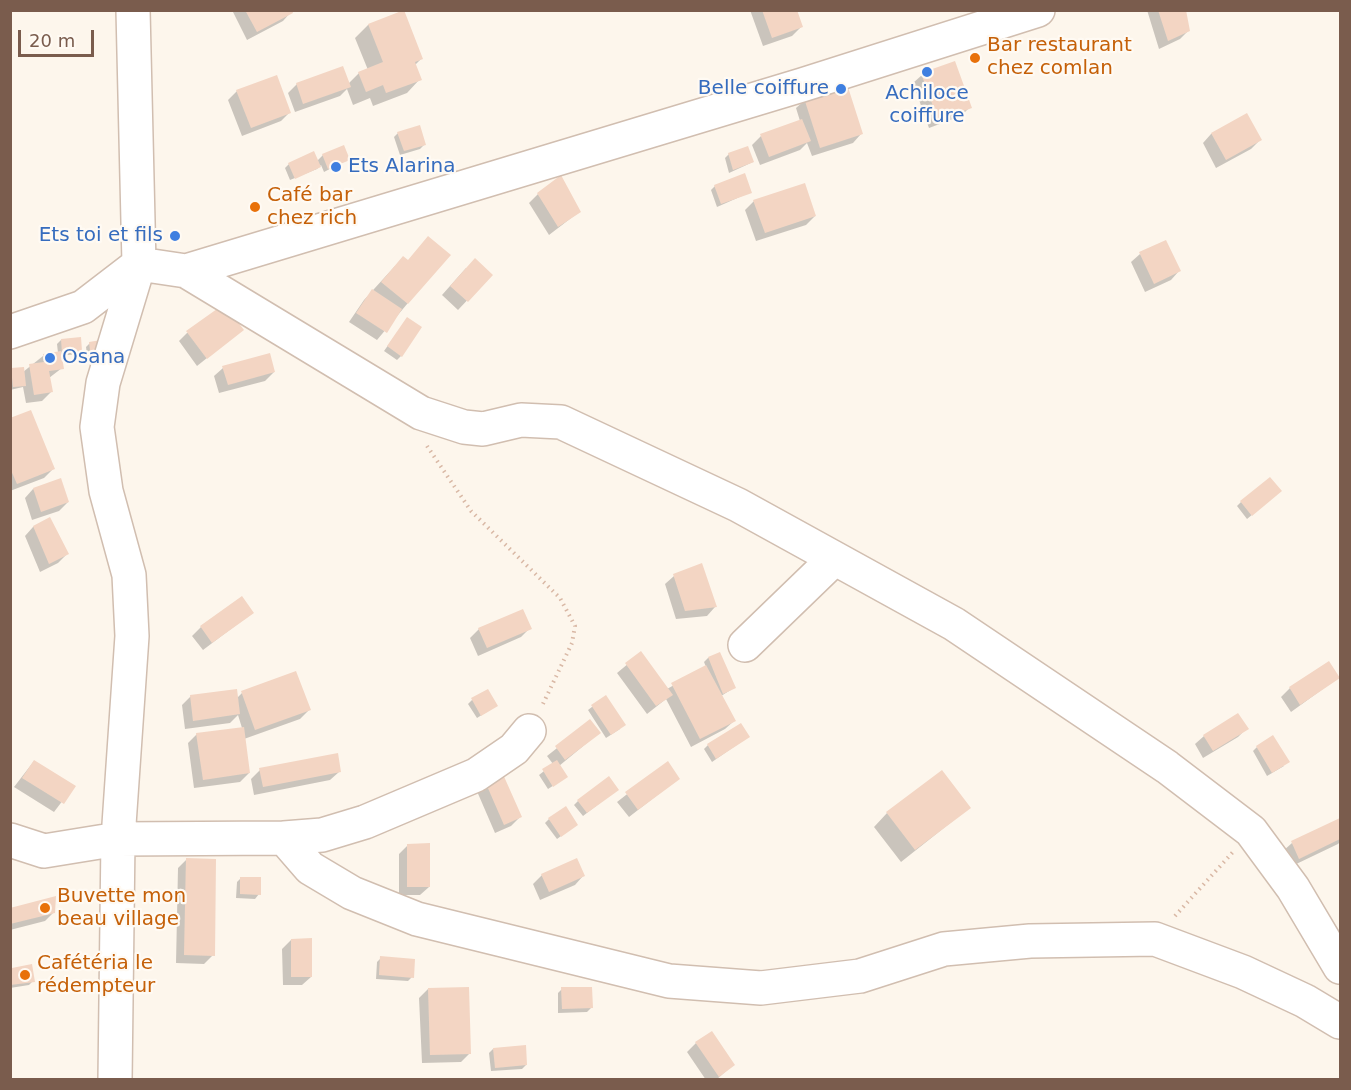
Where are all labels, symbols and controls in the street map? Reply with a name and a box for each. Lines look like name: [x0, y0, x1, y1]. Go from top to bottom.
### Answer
scale bar: [21, 18, 98, 56]
text: 20 m: [29, 30, 75, 51]
place label: Bar restaurant chez comlan: [987, 34, 1132, 81]
marker: Bar restaurant chez comlan: [968, 51, 982, 65]
marker: Achiloce coiffure: [920, 65, 934, 79]
place label: Belle coiffure: [698, 77, 829, 101]
marker: Belle coiffure: [834, 82, 848, 96]
place label: Achiloce coiffure: [885, 82, 969, 129]
place label: Ets Alarina: [348, 155, 455, 179]
marker: Ets Alarina: [329, 160, 343, 174]
place label: Café bar chez rich: [267, 184, 357, 231]
marker: Café bar chez rich: [248, 200, 262, 214]
place label: Ets toi et fils: [39, 224, 163, 248]
marker: Ets toi et fils: [168, 229, 182, 243]
place label: Osana: [62, 346, 125, 370]
marker: Osana: [43, 351, 57, 365]
place label: Buvette mon beau village: [57, 885, 186, 932]
marker: Buvette mon beau village: [38, 901, 52, 915]
place label: Cafétéria le rédempteur: [37, 952, 155, 999]
marker: Cafétéria le rédempteur: [18, 968, 32, 982]

